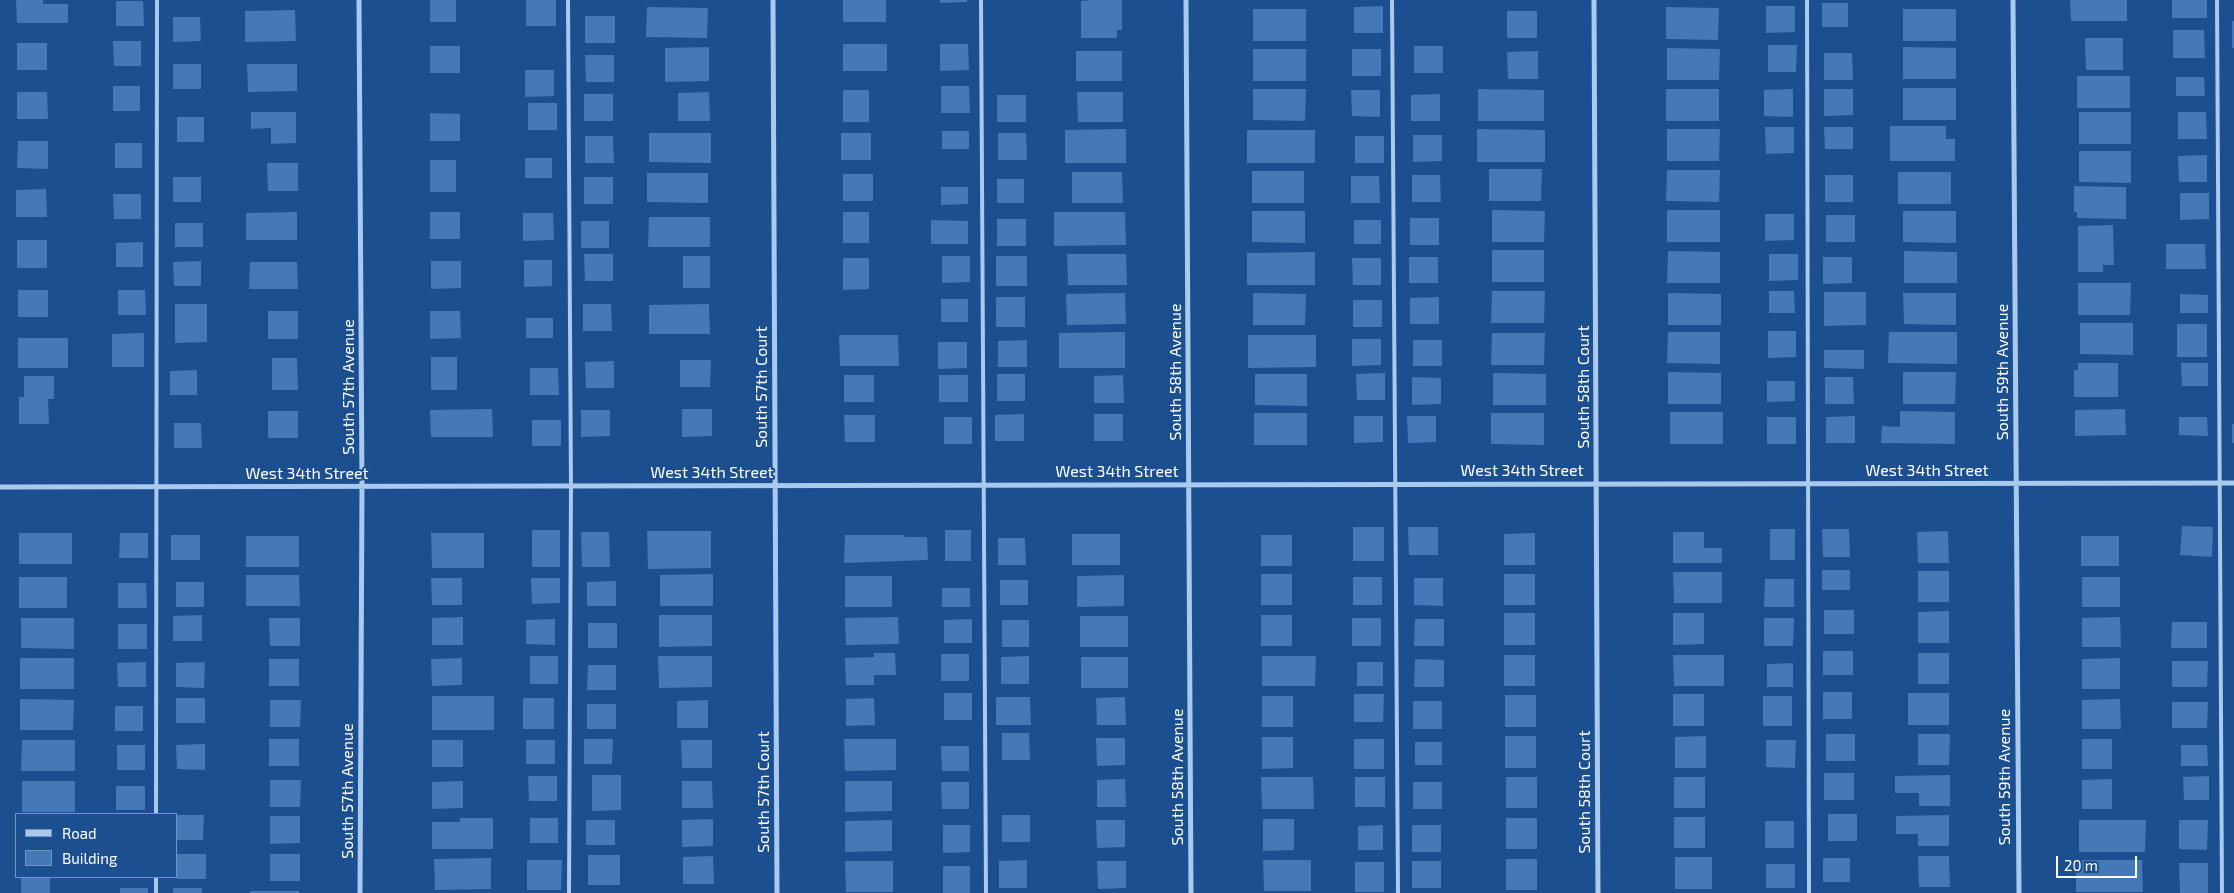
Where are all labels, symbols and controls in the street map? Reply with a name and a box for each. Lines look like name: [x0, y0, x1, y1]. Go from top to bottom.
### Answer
street label: South 58th Avenue: [1166, 303, 1186, 441]
street label: South 59th Avenue: [1993, 304, 2013, 440]
street label: South 57th Avenue: [339, 319, 359, 455]
street label: South 58th Court: [1574, 325, 1594, 449]
street label: South 57th Court: [752, 326, 772, 448]
street label: West 34th Street: [1460, 461, 1584, 481]
street label: West 34th Street: [1865, 461, 1989, 481]
street label: West 34th Street: [1055, 462, 1179, 482]
street label: West 34th Street: [650, 463, 774, 483]
street label: West 34th Street: [245, 464, 369, 484]
street label: South 58th Avenue: [1168, 708, 1188, 846]
street label: South 59th Avenue: [1995, 709, 2015, 845]
street label: South 57th Avenue: [338, 723, 358, 859]
street label: South 58th Court: [1575, 730, 1595, 854]
street label: South 57th Court: [754, 731, 774, 853]
legend: [15, 813, 178, 878]
text: Road: [62, 824, 97, 842]
scale bar: [2059, 846, 2140, 878]
text: Building: [62, 849, 117, 867]
text: 20 m: [2064, 856, 2098, 874]

